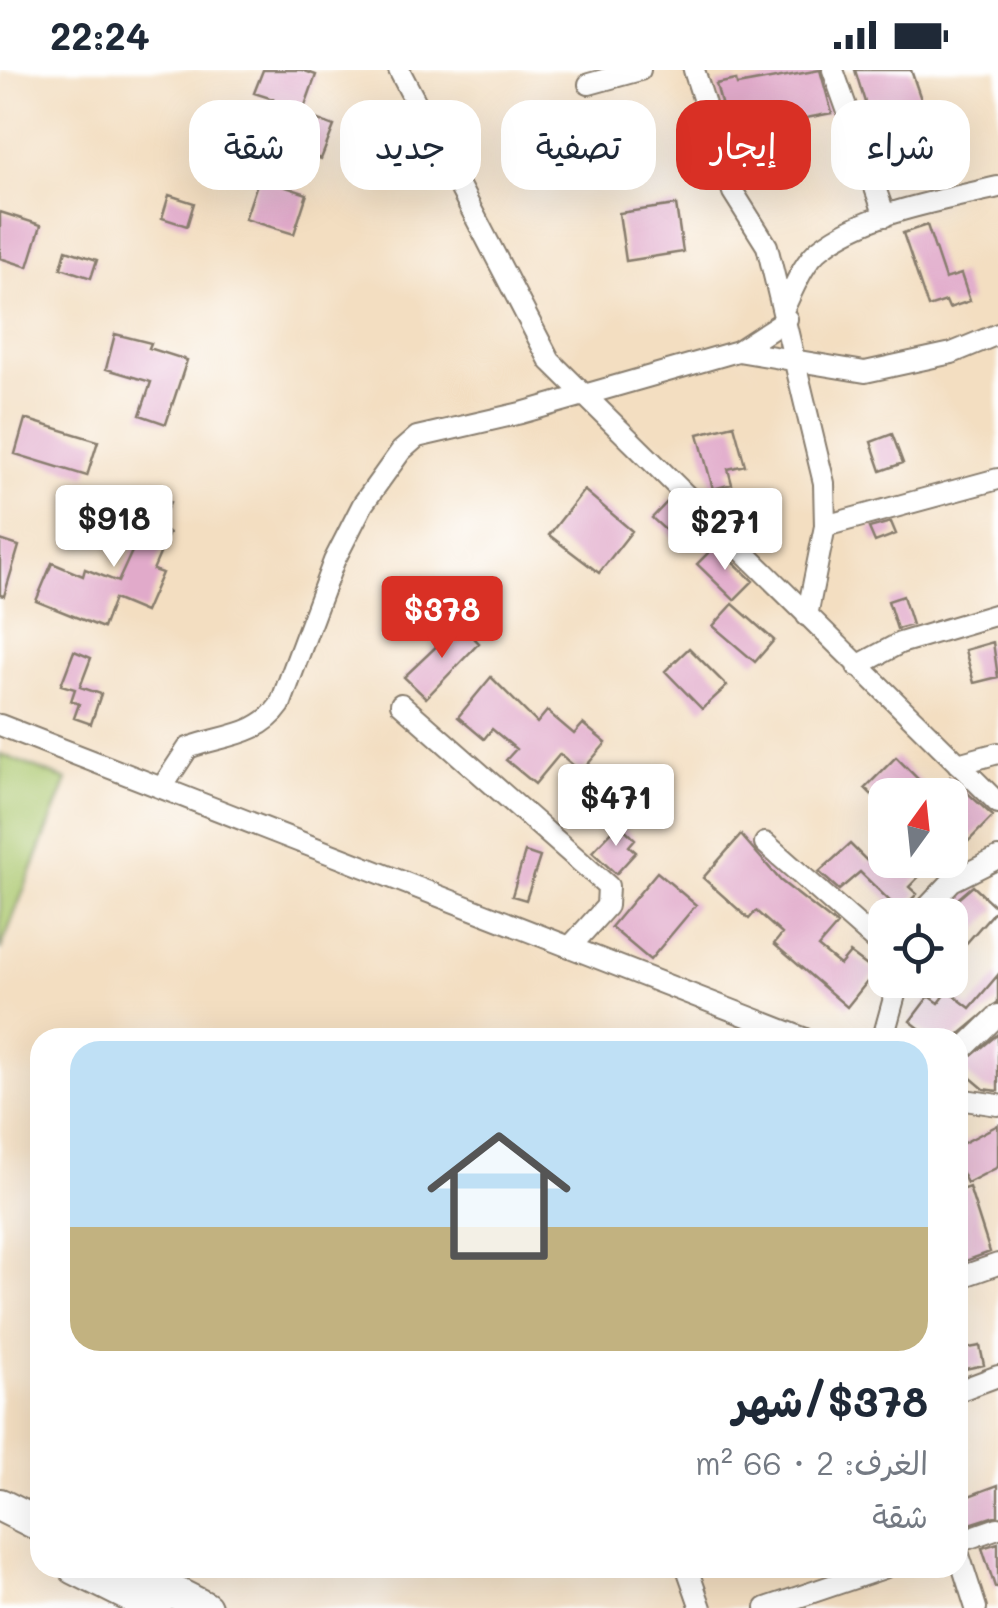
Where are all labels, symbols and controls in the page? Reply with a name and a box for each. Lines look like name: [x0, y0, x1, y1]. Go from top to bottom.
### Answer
text: 22:24: [50, 10, 150, 60]
chip: شقة: [189, 100, 320, 190]
chip: جديد: [340, 100, 481, 190]
chip: تصفية: [501, 100, 656, 190]
chip: إيجار: [676, 100, 811, 190]
chip: شراء: [831, 100, 970, 190]
pin: $918: [55, 485, 173, 570]
pin: $271: [666, 488, 784, 573]
text: $918: [77, 496, 151, 538]
text: $271: [690, 499, 760, 541]
pin: $378: [383, 576, 501, 661]
text: $378: [404, 587, 480, 629]
pin: $471: [557, 764, 675, 849]
text: $471: [580, 775, 652, 817]
north arrow: [868, 778, 968, 878]
map controls: [868, 778, 968, 998]
button: locate: [868, 898, 968, 998]
icon: home: [409, 1106, 589, 1286]
text: $378/شهر: [733, 1373, 928, 1428]
text: الغرف: 2 · 66 m²: [695, 1441, 928, 1483]
text: شقة: [872, 1494, 928, 1536]

